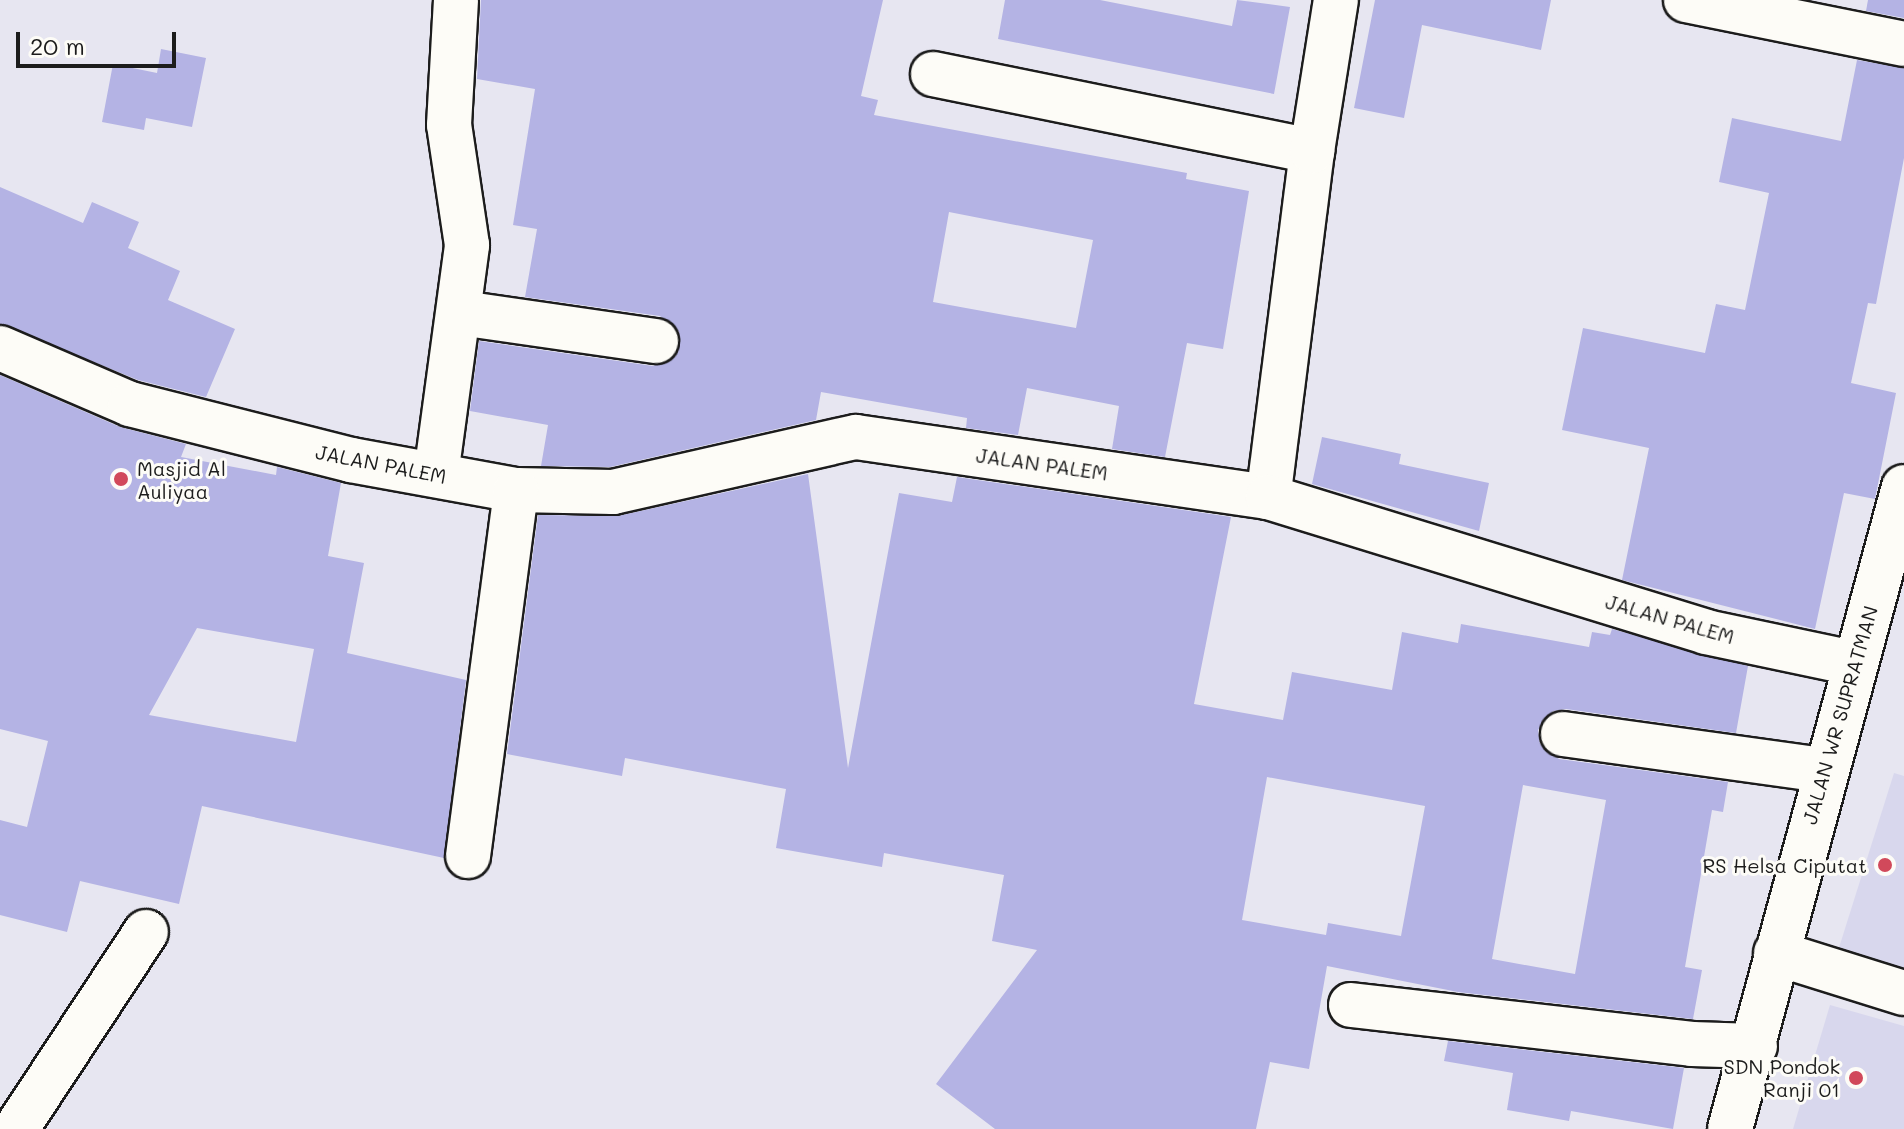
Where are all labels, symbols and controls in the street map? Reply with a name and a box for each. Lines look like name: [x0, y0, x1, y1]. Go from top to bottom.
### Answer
scale bar: [20, 16, 180, 66]
text: 20 m: [30, 30, 85, 61]
street label: JALAN PALEM: [314, 440, 448, 488]
street label: JALAN PALEM: [975, 443, 1109, 485]
place label: Masjid Al Auliyaa: [137, 456, 226, 503]
marker: Masjid Al Auliyaa: [112, 470, 130, 488]
street label: JALAN PALEM: [1603, 589, 1737, 649]
street label: JALAN WR SUPRATMAN: [1797, 603, 1883, 827]
place label: RS Helsa Ciputat: [1703, 853, 1867, 877]
marker: RS Helsa Ciputat: [1874, 854, 1896, 876]
place label: SDN Pondok Ranji 01: [1724, 1054, 1840, 1101]
marker: SDN Pondok Ranji 01: [1847, 1069, 1865, 1087]

